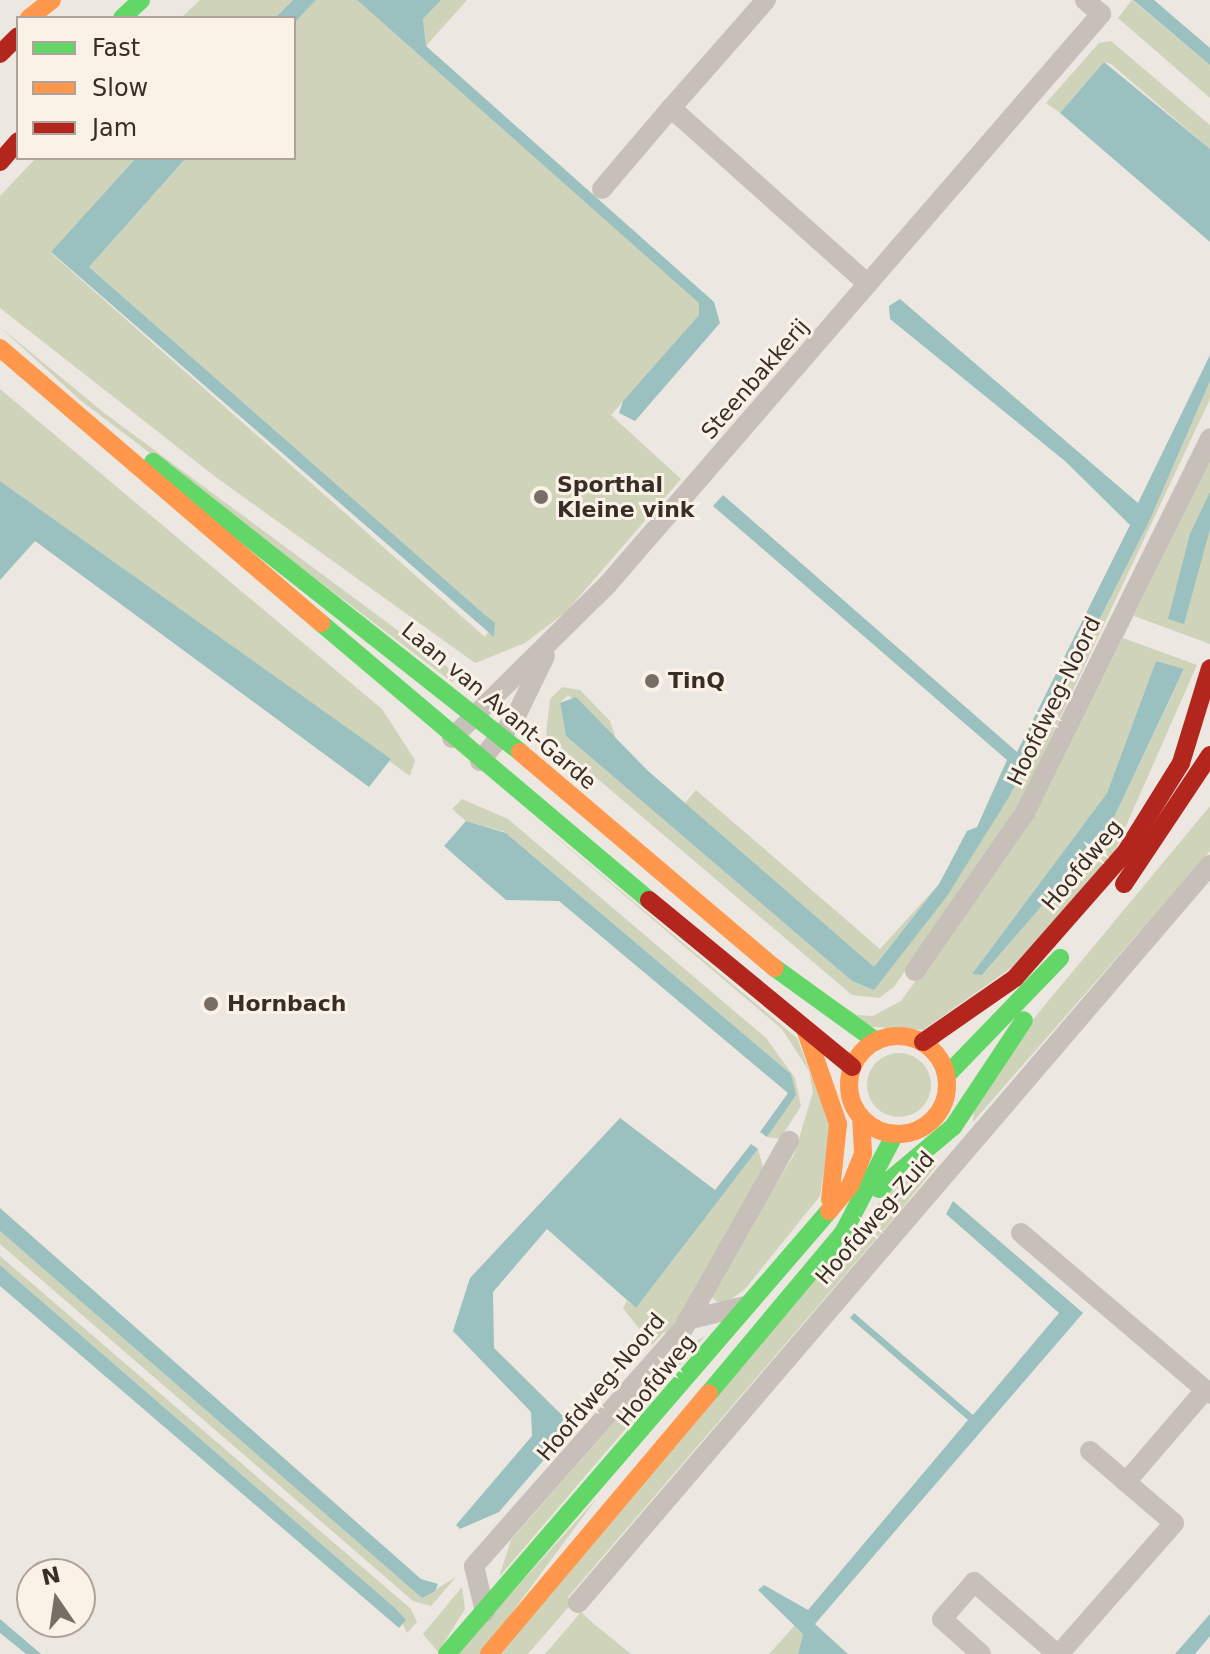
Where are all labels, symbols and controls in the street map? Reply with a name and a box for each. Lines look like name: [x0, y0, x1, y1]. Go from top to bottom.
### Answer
legend: [16, 16, 296, 160]
text: Fast: [92, 34, 140, 62]
text: Slow: [92, 74, 148, 102]
text: Jam: [92, 114, 137, 142]
street label: Steenbakkerij: [696, 314, 814, 444]
place label: Sporthal Kleine vink: [557, 471, 694, 522]
marker: Sporthal Kleine vink: [532, 488, 550, 506]
street label: Hoofdweg-Noord: [1002, 612, 1106, 790]
street label: Laan van Avant-Garde: [396, 617, 602, 795]
place label: TinQ: [668, 668, 725, 694]
marker: TinQ: [643, 672, 661, 690]
street label: Hoofdweg: [1036, 814, 1128, 916]
place label: Hornbach: [227, 991, 346, 1017]
marker: Hornbach: [202, 995, 220, 1013]
street label: Hoofdweg-Zuid: [810, 1146, 940, 1290]
street label: Hoofdweg-Noord: [532, 1308, 670, 1466]
street label: Hoofdweg: [611, 1329, 701, 1431]
north arrow: [16, 1558, 96, 1638]
text: N: [39, 1562, 63, 1590]

